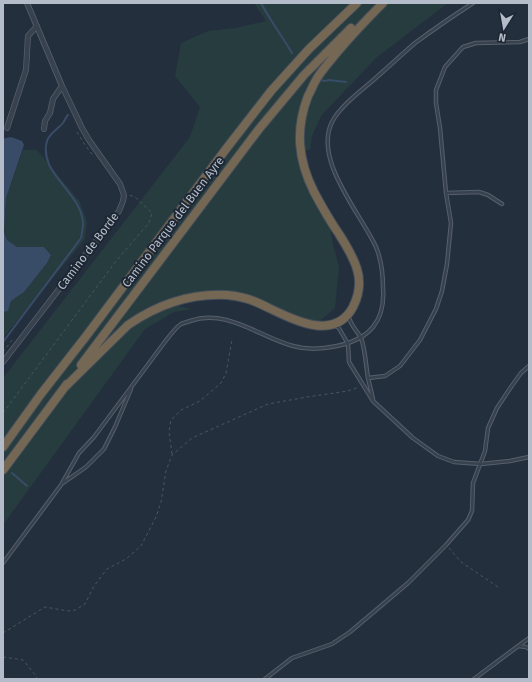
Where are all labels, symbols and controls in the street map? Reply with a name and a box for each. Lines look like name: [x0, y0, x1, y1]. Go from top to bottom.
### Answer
north arrow: [484, 8, 524, 48]
text: N: [497, 30, 507, 44]
street label: Camino Parque del Buen Ayre: [119, 154, 227, 290]
street label: Camino de Borde: [54, 210, 122, 292]

